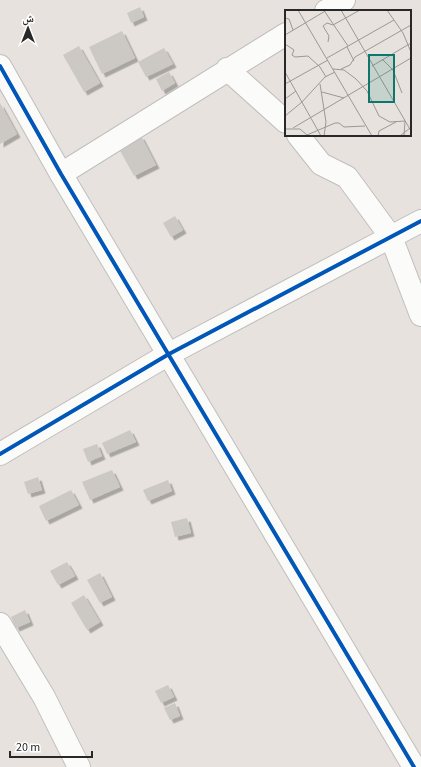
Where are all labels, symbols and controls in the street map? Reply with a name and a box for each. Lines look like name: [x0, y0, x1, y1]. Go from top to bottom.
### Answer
north arrow: [8, 8, 48, 48]
inset map: [285, 10, 411, 136]
text: ش: [22, 11, 34, 26]
scale bar: [10, 733, 92, 759]
text: 20 m: [16, 739, 40, 756]

